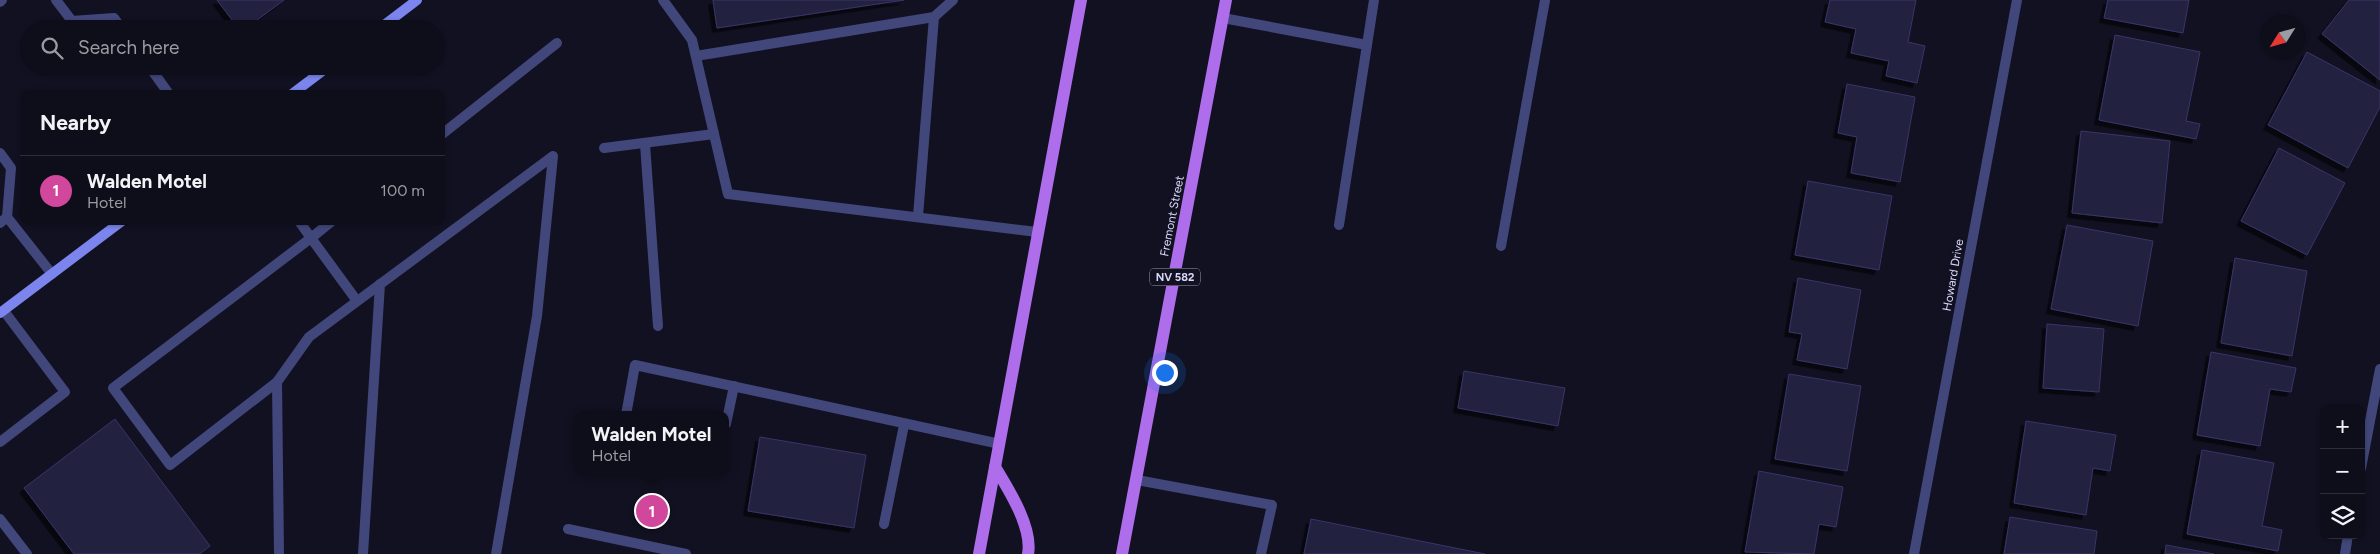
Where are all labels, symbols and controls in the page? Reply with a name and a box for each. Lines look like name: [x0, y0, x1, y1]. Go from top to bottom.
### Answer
north arrow: [2260, 15, 2305, 60]
search box: [20, 20, 445, 75]
icon: search: [38, 34, 66, 62]
text: Search here: [78, 36, 180, 59]
text: Nearby: [40, 110, 111, 135]
text: Walden Motel: [87, 170, 207, 193]
street label: Fremont Street: [1157, 174, 1187, 258]
text: 1: [53, 181, 59, 200]
text: 100 m: [380, 181, 425, 200]
text: Hotel: [87, 193, 127, 212]
street label: Howard Drive: [1940, 237, 1966, 312]
road number: NV 582: [1150, 268, 1200, 286]
your location: [1152, 360, 1178, 386]
map controls: [2320, 404, 2365, 539]
button: +: [2320, 404, 2365, 449]
popup: [574, 411, 729, 476]
text: Walden Motel: [592, 423, 711, 446]
text: Hotel: [592, 446, 631, 465]
button: −: [2320, 449, 2365, 494]
pin: 1: [636, 492, 668, 530]
button: layers: [2320, 494, 2365, 539]

